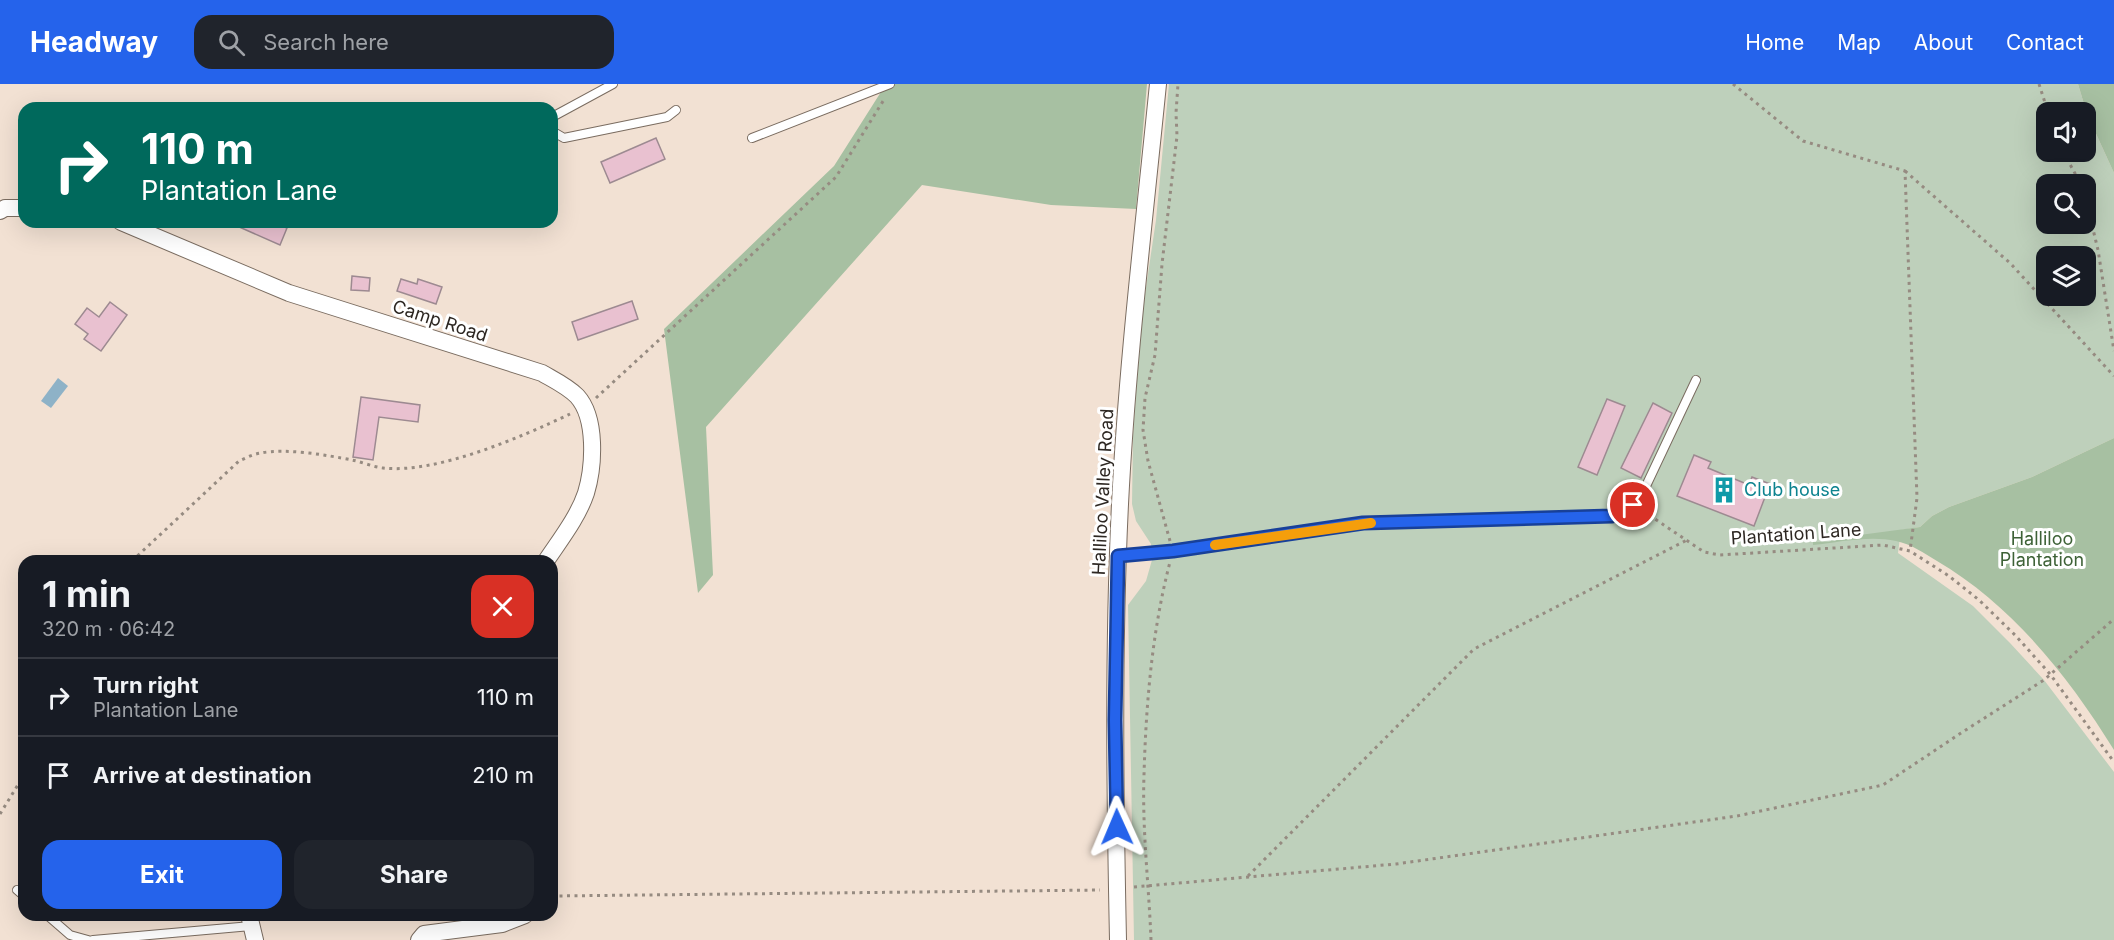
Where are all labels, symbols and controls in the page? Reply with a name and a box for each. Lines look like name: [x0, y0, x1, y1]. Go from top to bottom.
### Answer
search box: [194, 15, 614, 69]
text: Headway: [30, 25, 158, 59]
icon: search: [215, 26, 248, 59]
text: Search here: [263, 29, 389, 55]
text: Home: [1745, 30, 1804, 55]
text: Map: [1837, 30, 1881, 55]
text: About: [1914, 30, 1973, 55]
text: Contact: [2006, 30, 2084, 55]
map controls: [2036, 102, 2096, 306]
button: sound: [2036, 102, 2096, 162]
text: 110 m: [141, 123, 254, 174]
icon: right: [42, 126, 120, 204]
text: Plantation Lane: [141, 174, 337, 207]
button: search: [2036, 174, 2096, 234]
button: layers: [2036, 246, 2096, 306]
street label: Camp Road: [390, 295, 490, 346]
street label: Halliloo Valley Road: [1088, 408, 1117, 576]
building icon: Club house: [1709, 475, 1739, 505]
pin: [1607, 479, 1658, 530]
place label: Club house: [1744, 479, 1840, 500]
icon: arrive: [1616, 488, 1649, 521]
street label: Plantation Lane: [1730, 518, 1862, 549]
park label: Halliloo Plantation: [2000, 528, 2084, 570]
text: 1 min: [42, 572, 131, 616]
button: close: [471, 575, 534, 638]
text: 320 m · 06:42: [42, 617, 175, 641]
text: Turn right: [93, 672, 199, 698]
icon: right: [42, 681, 75, 714]
text: 110 m: [477, 684, 534, 710]
text: Plantation Lane: [93, 698, 238, 722]
icon: arrive: [42, 759, 75, 792]
text: Arrive at destination: [93, 762, 312, 788]
text: 210 m: [472, 762, 534, 788]
position arrow: [1085, 795, 1149, 859]
button: Exit: [42, 840, 282, 909]
button: Share: [294, 840, 534, 909]

